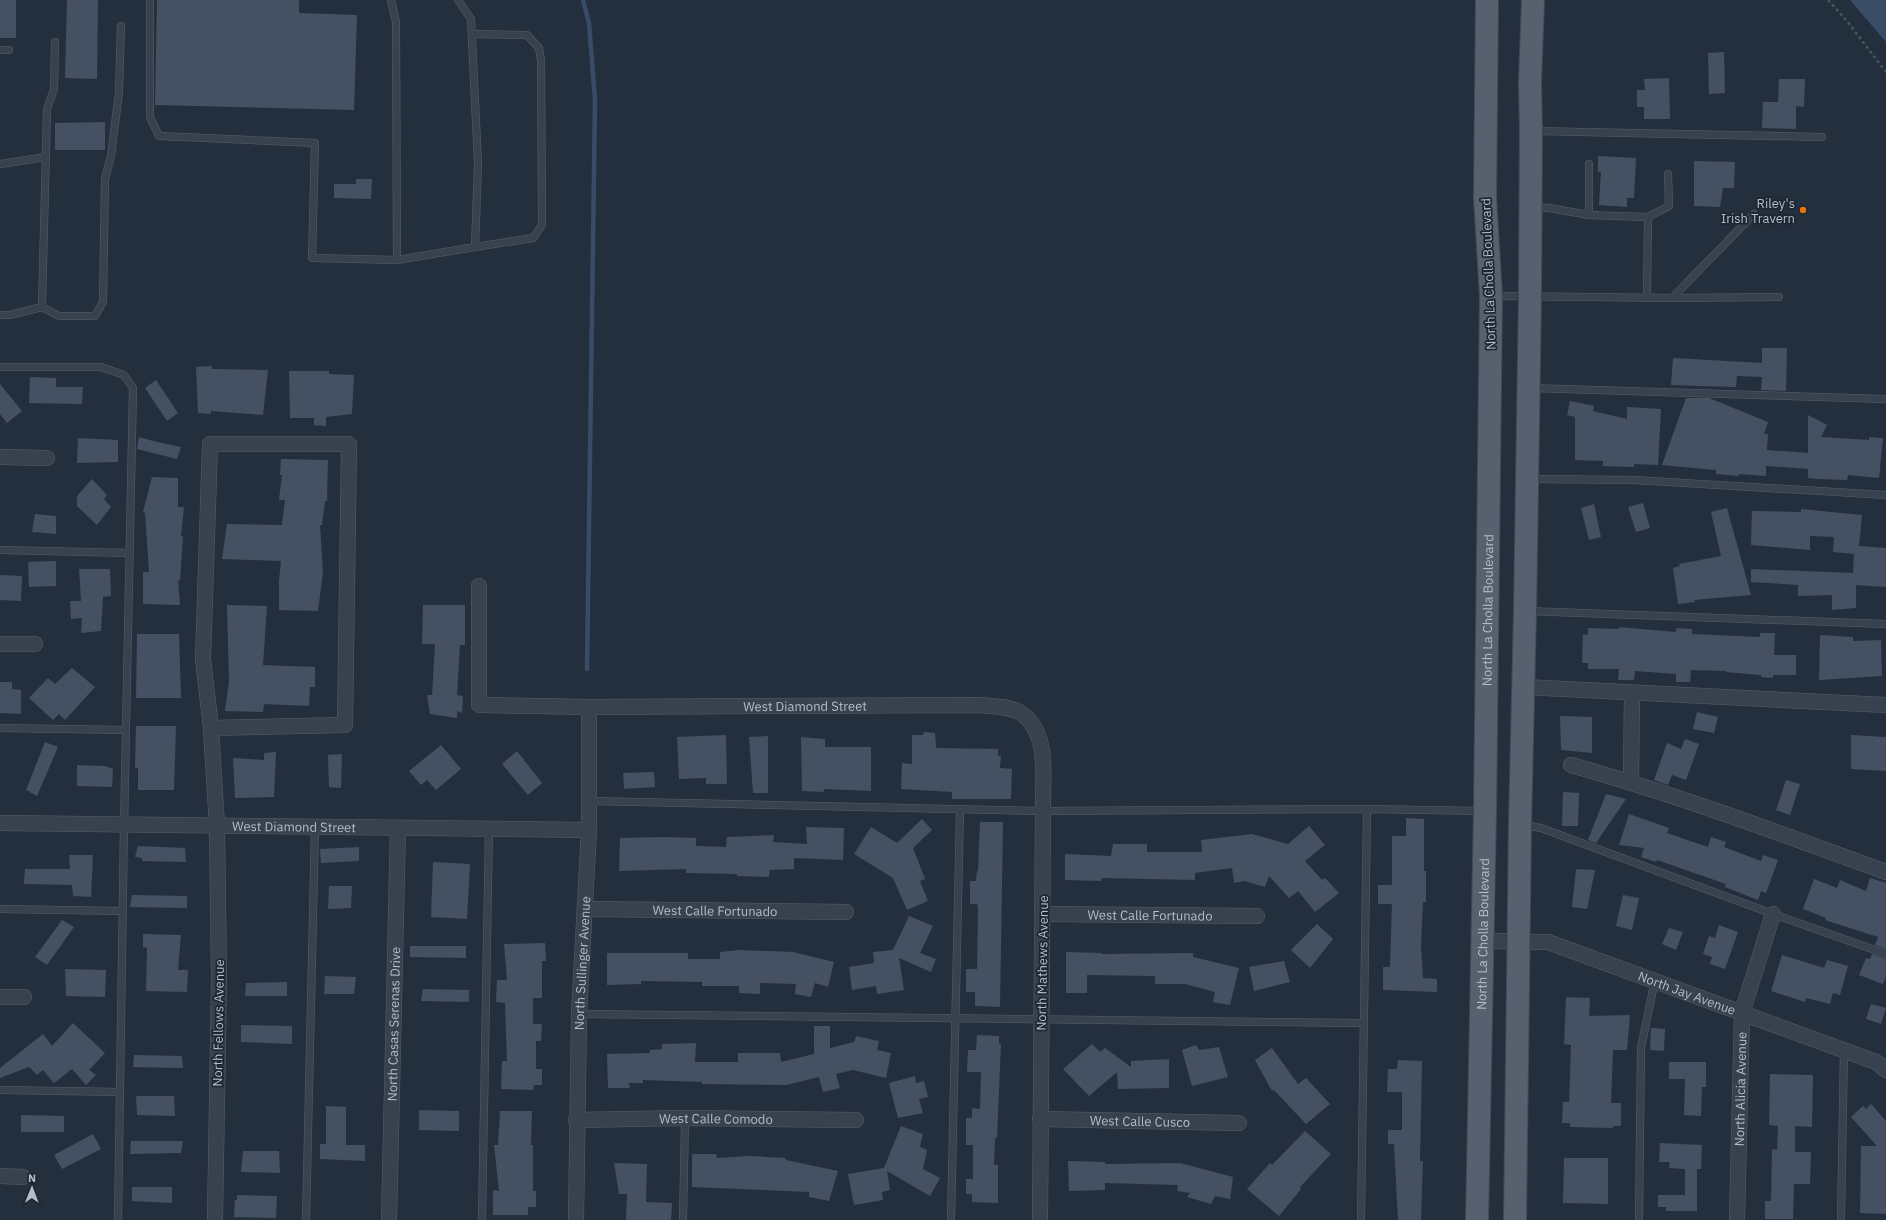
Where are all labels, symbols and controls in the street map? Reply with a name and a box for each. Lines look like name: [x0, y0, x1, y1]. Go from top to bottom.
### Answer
place label: Riley's Irish Travern: [1721, 195, 1795, 227]
street label: North La Cholla Boulevard: [1477, 198, 1500, 350]
marker: Riley's Irish Travern: [1798, 205, 1808, 215]
street label: North La Cholla Boulevard: [1478, 534, 1497, 686]
street label: West Diamond Street: [743, 698, 867, 715]
street label: West Diamond Street: [232, 818, 356, 836]
street label: North La Cholla Boulevard: [1473, 858, 1493, 1010]
street label: North Mathews Avenue: [1033, 895, 1052, 1031]
street label: North Sullinger Avenue: [571, 896, 594, 1030]
street label: West Calle Fortunado: [652, 902, 778, 920]
street label: West Calle Fortunado: [1087, 906, 1213, 925]
street label: North Casas Serenas Drive: [384, 947, 404, 1102]
street label: North Fellows Avenue: [209, 959, 228, 1087]
street label: North Jay Avenue: [1636, 968, 1738, 1019]
street label: North Alicia Avenue: [1731, 1031, 1751, 1147]
street label: West Calle Comodo: [659, 1110, 773, 1128]
street label: West Calle Cusco: [1090, 1112, 1190, 1131]
north arrow: [12, 1168, 52, 1208]
text: N: [28, 1171, 36, 1185]

